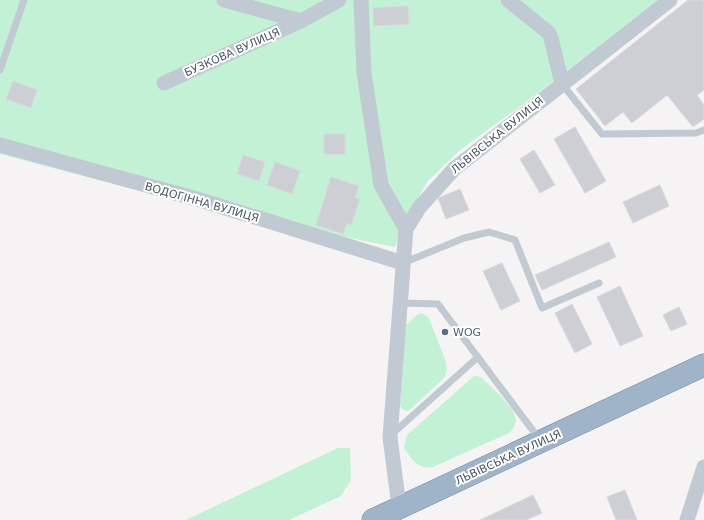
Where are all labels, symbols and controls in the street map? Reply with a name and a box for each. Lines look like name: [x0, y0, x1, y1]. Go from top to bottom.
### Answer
street label: БУЗКОВА ВУЛИЦЯ: [182, 26, 282, 79]
street label: ЛЬВІВСЬКА ВУЛИЦЯ: [448, 94, 546, 177]
street label: ВОДОГІННА ВУЛИЦЯ: [143, 180, 260, 225]
place label: WOG: [453, 326, 481, 339]
marker: WOG: [440, 327, 450, 337]
street label: ЛЬВІВСЬКА ВУЛИЦЯ: [453, 427, 563, 488]

